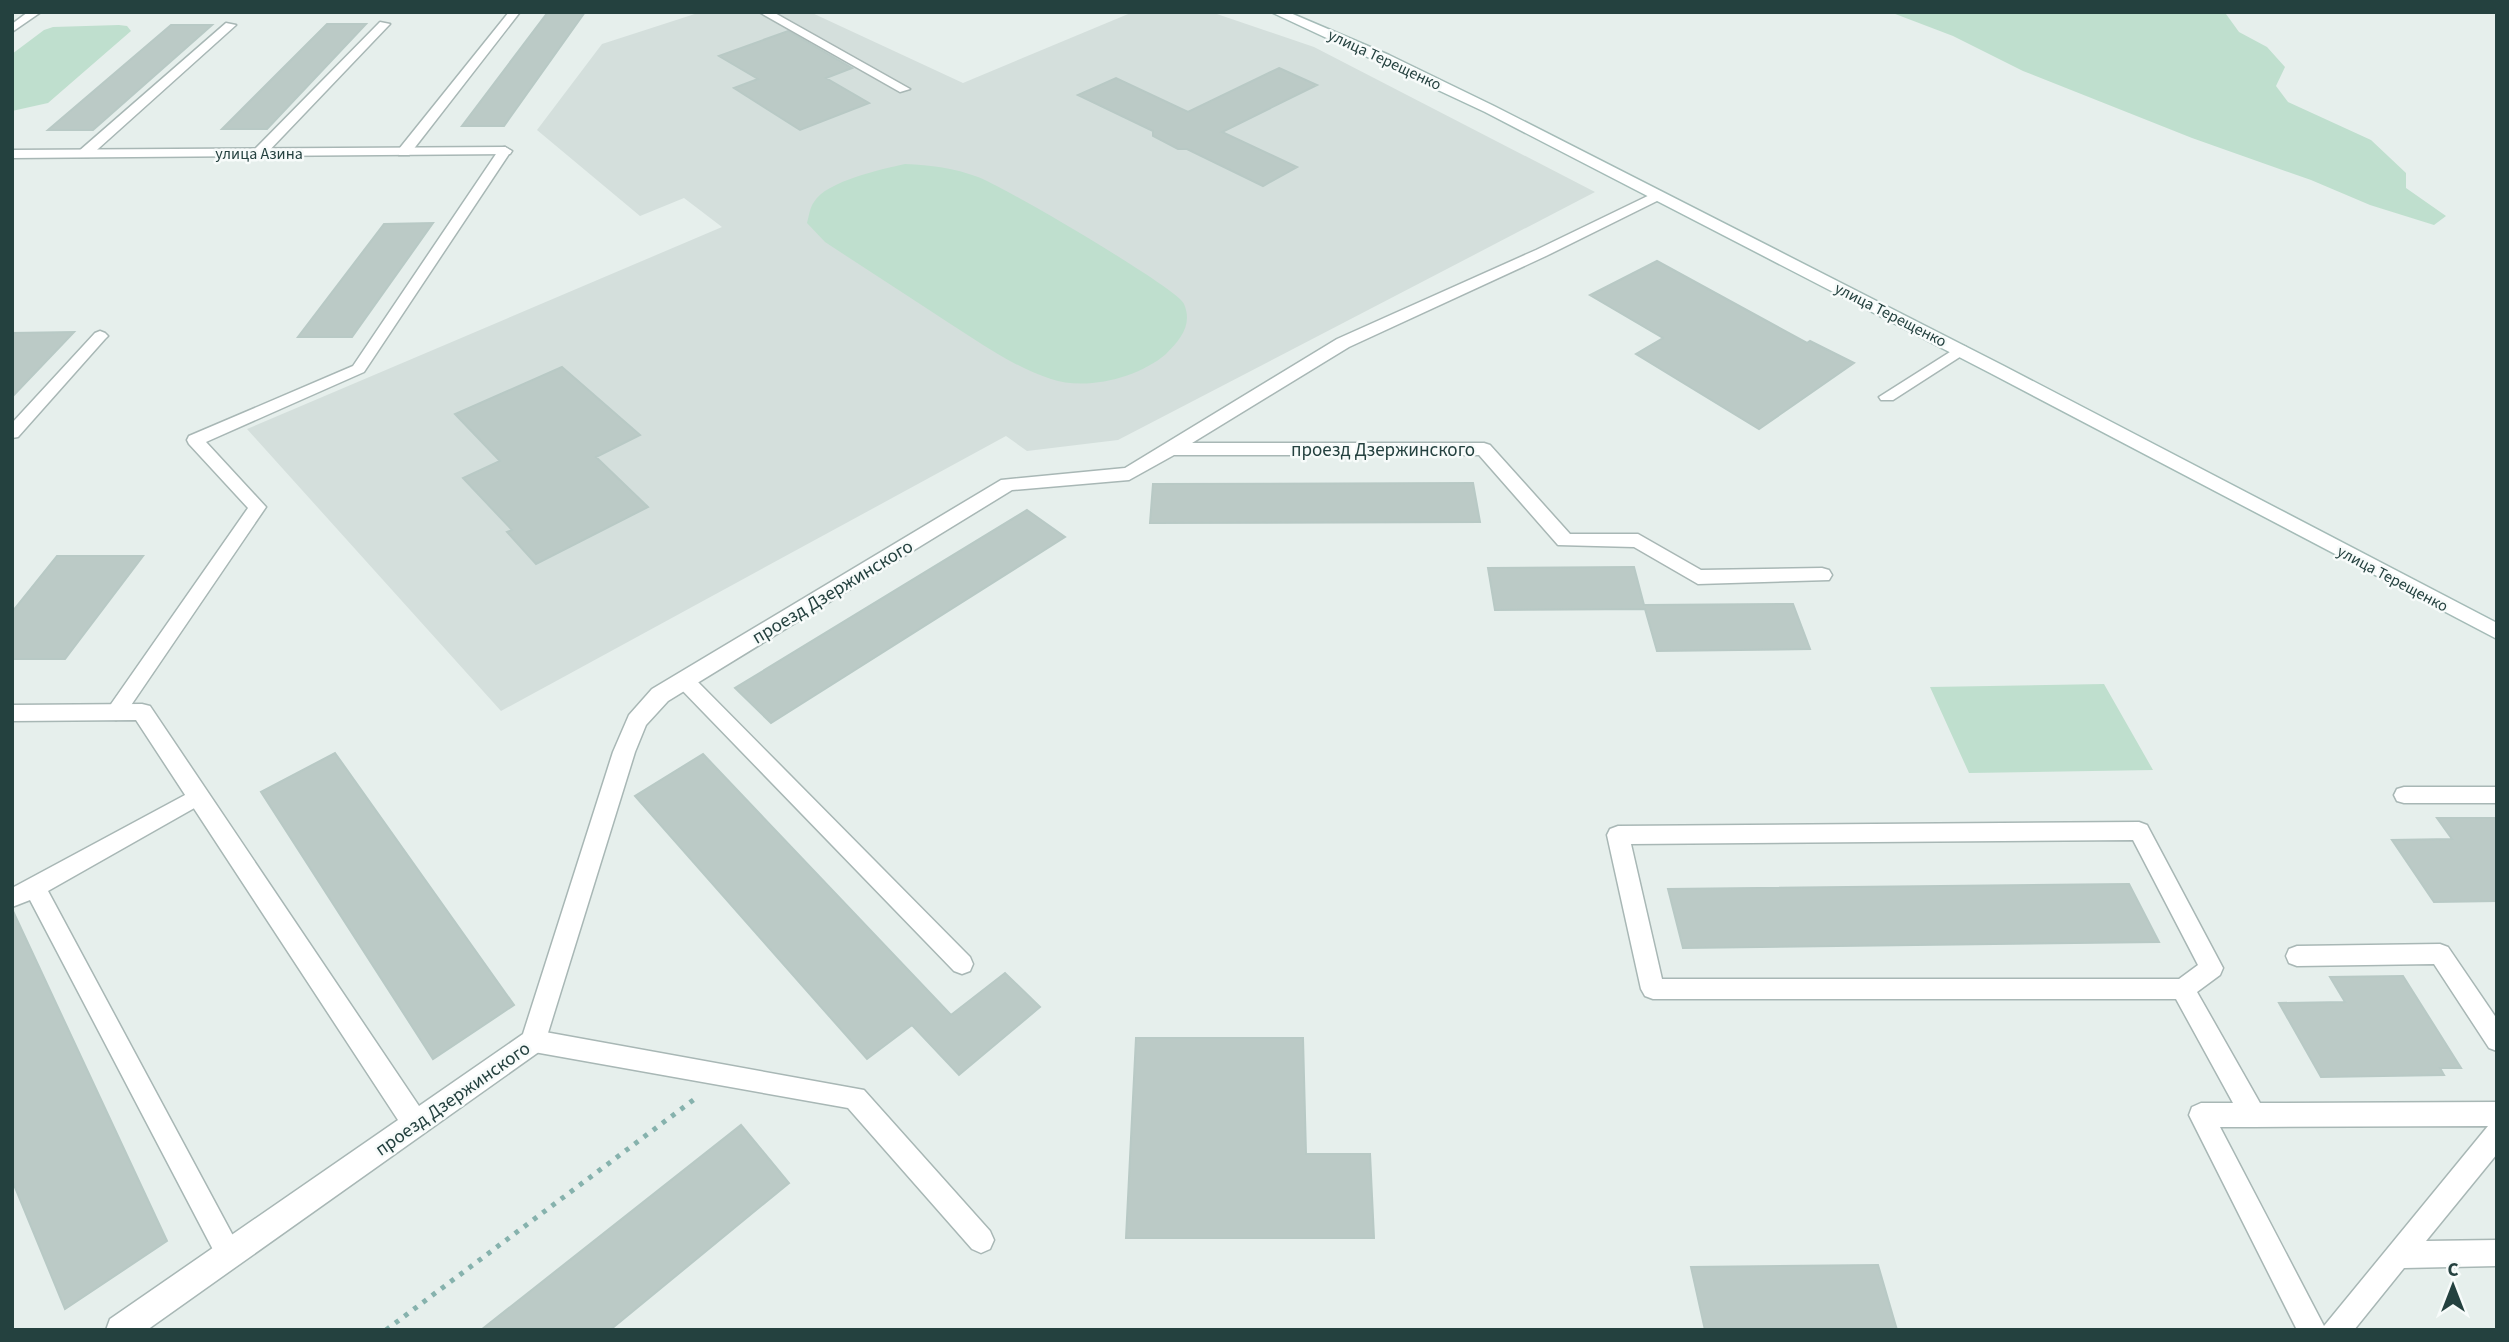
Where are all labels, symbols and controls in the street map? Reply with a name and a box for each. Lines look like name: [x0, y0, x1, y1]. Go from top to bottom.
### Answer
street label: улица Терещенко: [1324, 24, 1445, 96]
street label: улица Азина: [215, 143, 303, 165]
street label: улица Терещенко: [1831, 277, 1950, 353]
street label: проезд Дзержинского: [1291, 437, 1475, 464]
street label: проезд Дзержинского: [747, 533, 919, 651]
street label: улица Терещенко: [2333, 540, 2452, 617]
street label: проезд Дзержинского: [370, 1035, 536, 1163]
north arrow: [2418, 1251, 2488, 1321]
text: С: [2447, 1257, 2459, 1284]

